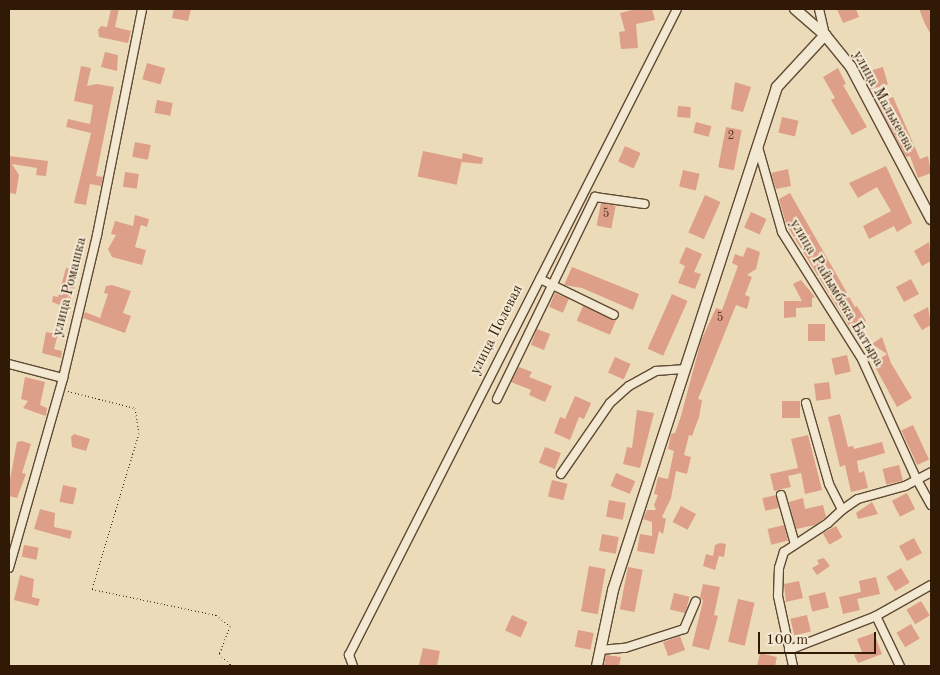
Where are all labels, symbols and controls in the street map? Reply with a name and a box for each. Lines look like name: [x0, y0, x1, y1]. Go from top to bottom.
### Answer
street label: улица Малькеева: [848, 48, 918, 154]
house number: 2: [728, 130, 734, 144]
house number: 5: [603, 208, 609, 222]
street label: улица Райымбека Батыра: [785, 216, 887, 370]
street label: улица Ромашка: [49, 235, 91, 339]
street label: улица Полевая: [467, 282, 527, 378]
house number: 5: [717, 312, 723, 326]
scale bar: [760, 622, 878, 654]
text: 100 m: [766, 633, 808, 648]

